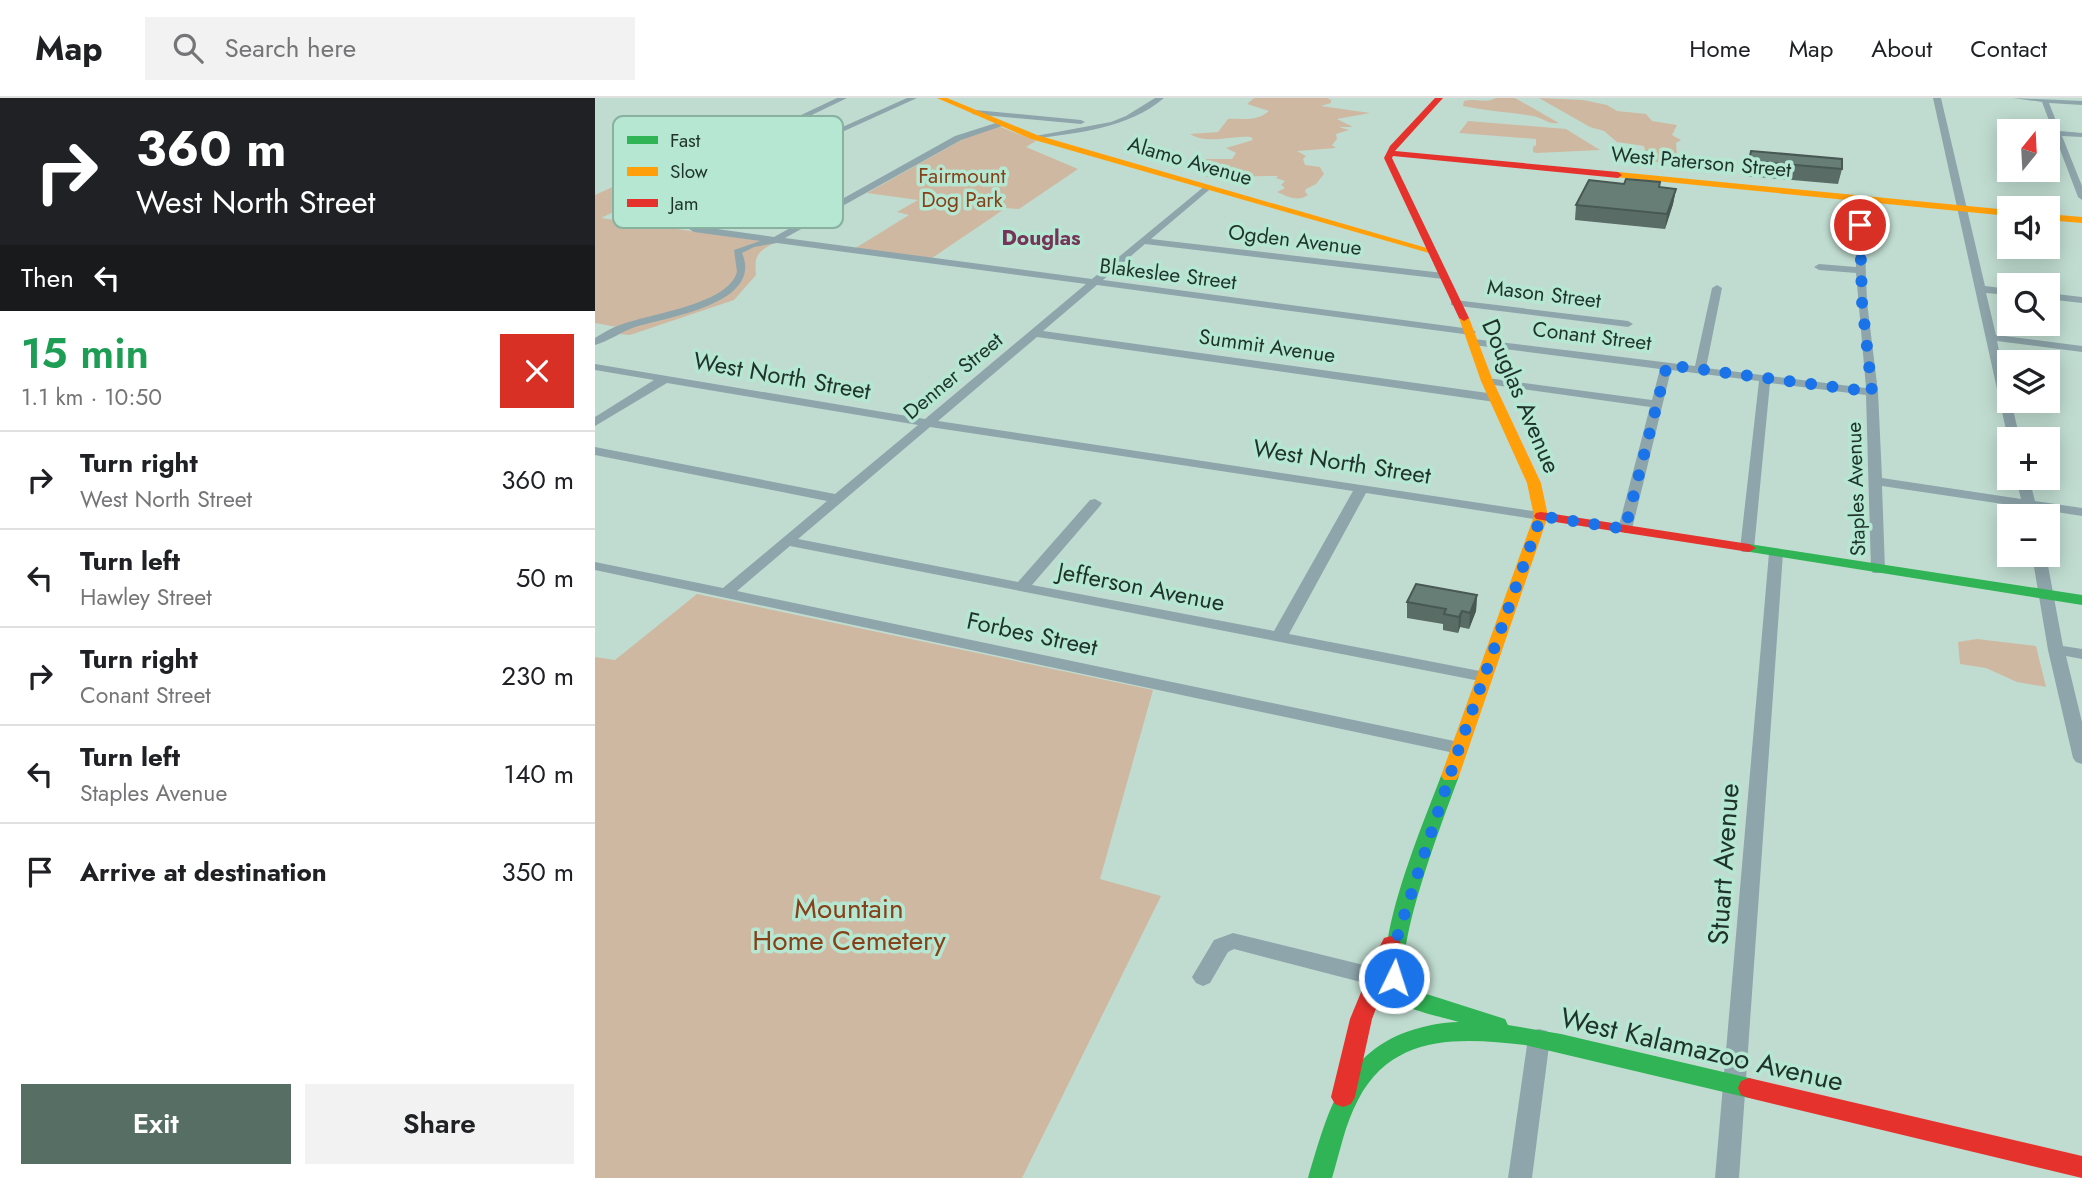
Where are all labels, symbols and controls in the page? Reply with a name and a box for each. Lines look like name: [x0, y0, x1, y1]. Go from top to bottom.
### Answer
search box: [145, 17, 635, 80]
text: Map: [35, 25, 103, 72]
icon: search: [169, 29, 207, 67]
text: Search here: [225, 29, 356, 67]
text: Home: [1689, 31, 1751, 66]
text: Map: [1789, 31, 1833, 66]
text: About: [1871, 31, 1932, 66]
text: Contact: [1970, 31, 2047, 66]
text: 360 m: [136, 114, 287, 184]
legend: [613, 116, 843, 228]
north arrow: [1997, 119, 2060, 182]
map controls: [1997, 119, 2060, 567]
icon: right: [21, 126, 112, 217]
text: Fast: [670, 127, 701, 154]
street label: Alamo Avenue: [1124, 129, 1256, 193]
street label: West Paterson Street: [1609, 139, 1793, 185]
text: Slow: [670, 158, 708, 185]
park label: Fairmount Dog Park: [918, 161, 1006, 215]
text: West North Street: [136, 179, 375, 225]
text: Jam: [667, 190, 699, 217]
pin: [1830, 195, 1890, 255]
button: sound: [1997, 196, 2060, 259]
icon: arrive: [1841, 206, 1879, 244]
street label: Ogden Avenue: [1227, 217, 1364, 263]
district label: Douglas: [1001, 223, 1081, 253]
street label: Blakeslee Street: [1098, 251, 1238, 297]
text: Then: [21, 259, 74, 297]
icon: left: [88, 259, 126, 297]
street label: Mason Street: [1485, 272, 1603, 316]
button: search: [1997, 273, 2060, 336]
street label: Douglas Avenue: [1473, 313, 1570, 478]
street label: Conant Street: [1531, 314, 1653, 358]
street label: Summit Avenue: [1197, 322, 1337, 370]
text: 15 min: [21, 323, 149, 384]
street label: Denner Street: [897, 325, 1009, 427]
button: close: [500, 334, 574, 408]
street label: West North Street: [691, 343, 874, 408]
button: layers: [1997, 350, 2060, 413]
text: 1.1 km · 10:50: [21, 380, 162, 414]
street label: Staples Avenue: [1839, 421, 1873, 557]
button: +: [1997, 427, 2060, 490]
street label: West North Street: [1251, 430, 1434, 493]
text: Turn right: [80, 444, 198, 482]
icon: right: [21, 461, 59, 499]
text: 360 m: [501, 461, 574, 499]
text: West North Street: [80, 482, 252, 516]
button: −: [1997, 504, 2060, 567]
text: Turn left: [80, 542, 180, 580]
street label: Jefferson Avenue: [1051, 553, 1228, 620]
icon: left: [21, 559, 59, 597]
text: 50 m: [516, 559, 574, 597]
text: Hawley Street: [80, 580, 212, 614]
street label: Forbes Street: [964, 603, 1101, 664]
text: Turn right: [80, 640, 198, 678]
icon: right: [21, 657, 59, 695]
text: 230 m: [501, 657, 574, 695]
text: Conant Street: [80, 678, 211, 712]
text: Turn left: [80, 738, 180, 776]
icon: left: [21, 755, 59, 793]
text: 140 m: [503, 755, 574, 793]
text: Staples Avenue: [80, 776, 227, 810]
street label: Stuart Avenue: [1697, 782, 1750, 946]
icon: arrive: [21, 853, 59, 891]
text: Arrive at destination: [80, 853, 327, 891]
text: 350 m: [501, 853, 574, 891]
park label: Mountain Home Cemetery: [752, 888, 947, 961]
position arrow: [1357, 941, 1431, 1015]
street label: West Kalamazoo Avenue: [1556, 997, 1848, 1102]
button: Exit: [21, 1084, 291, 1164]
button: Share: [305, 1084, 574, 1164]

